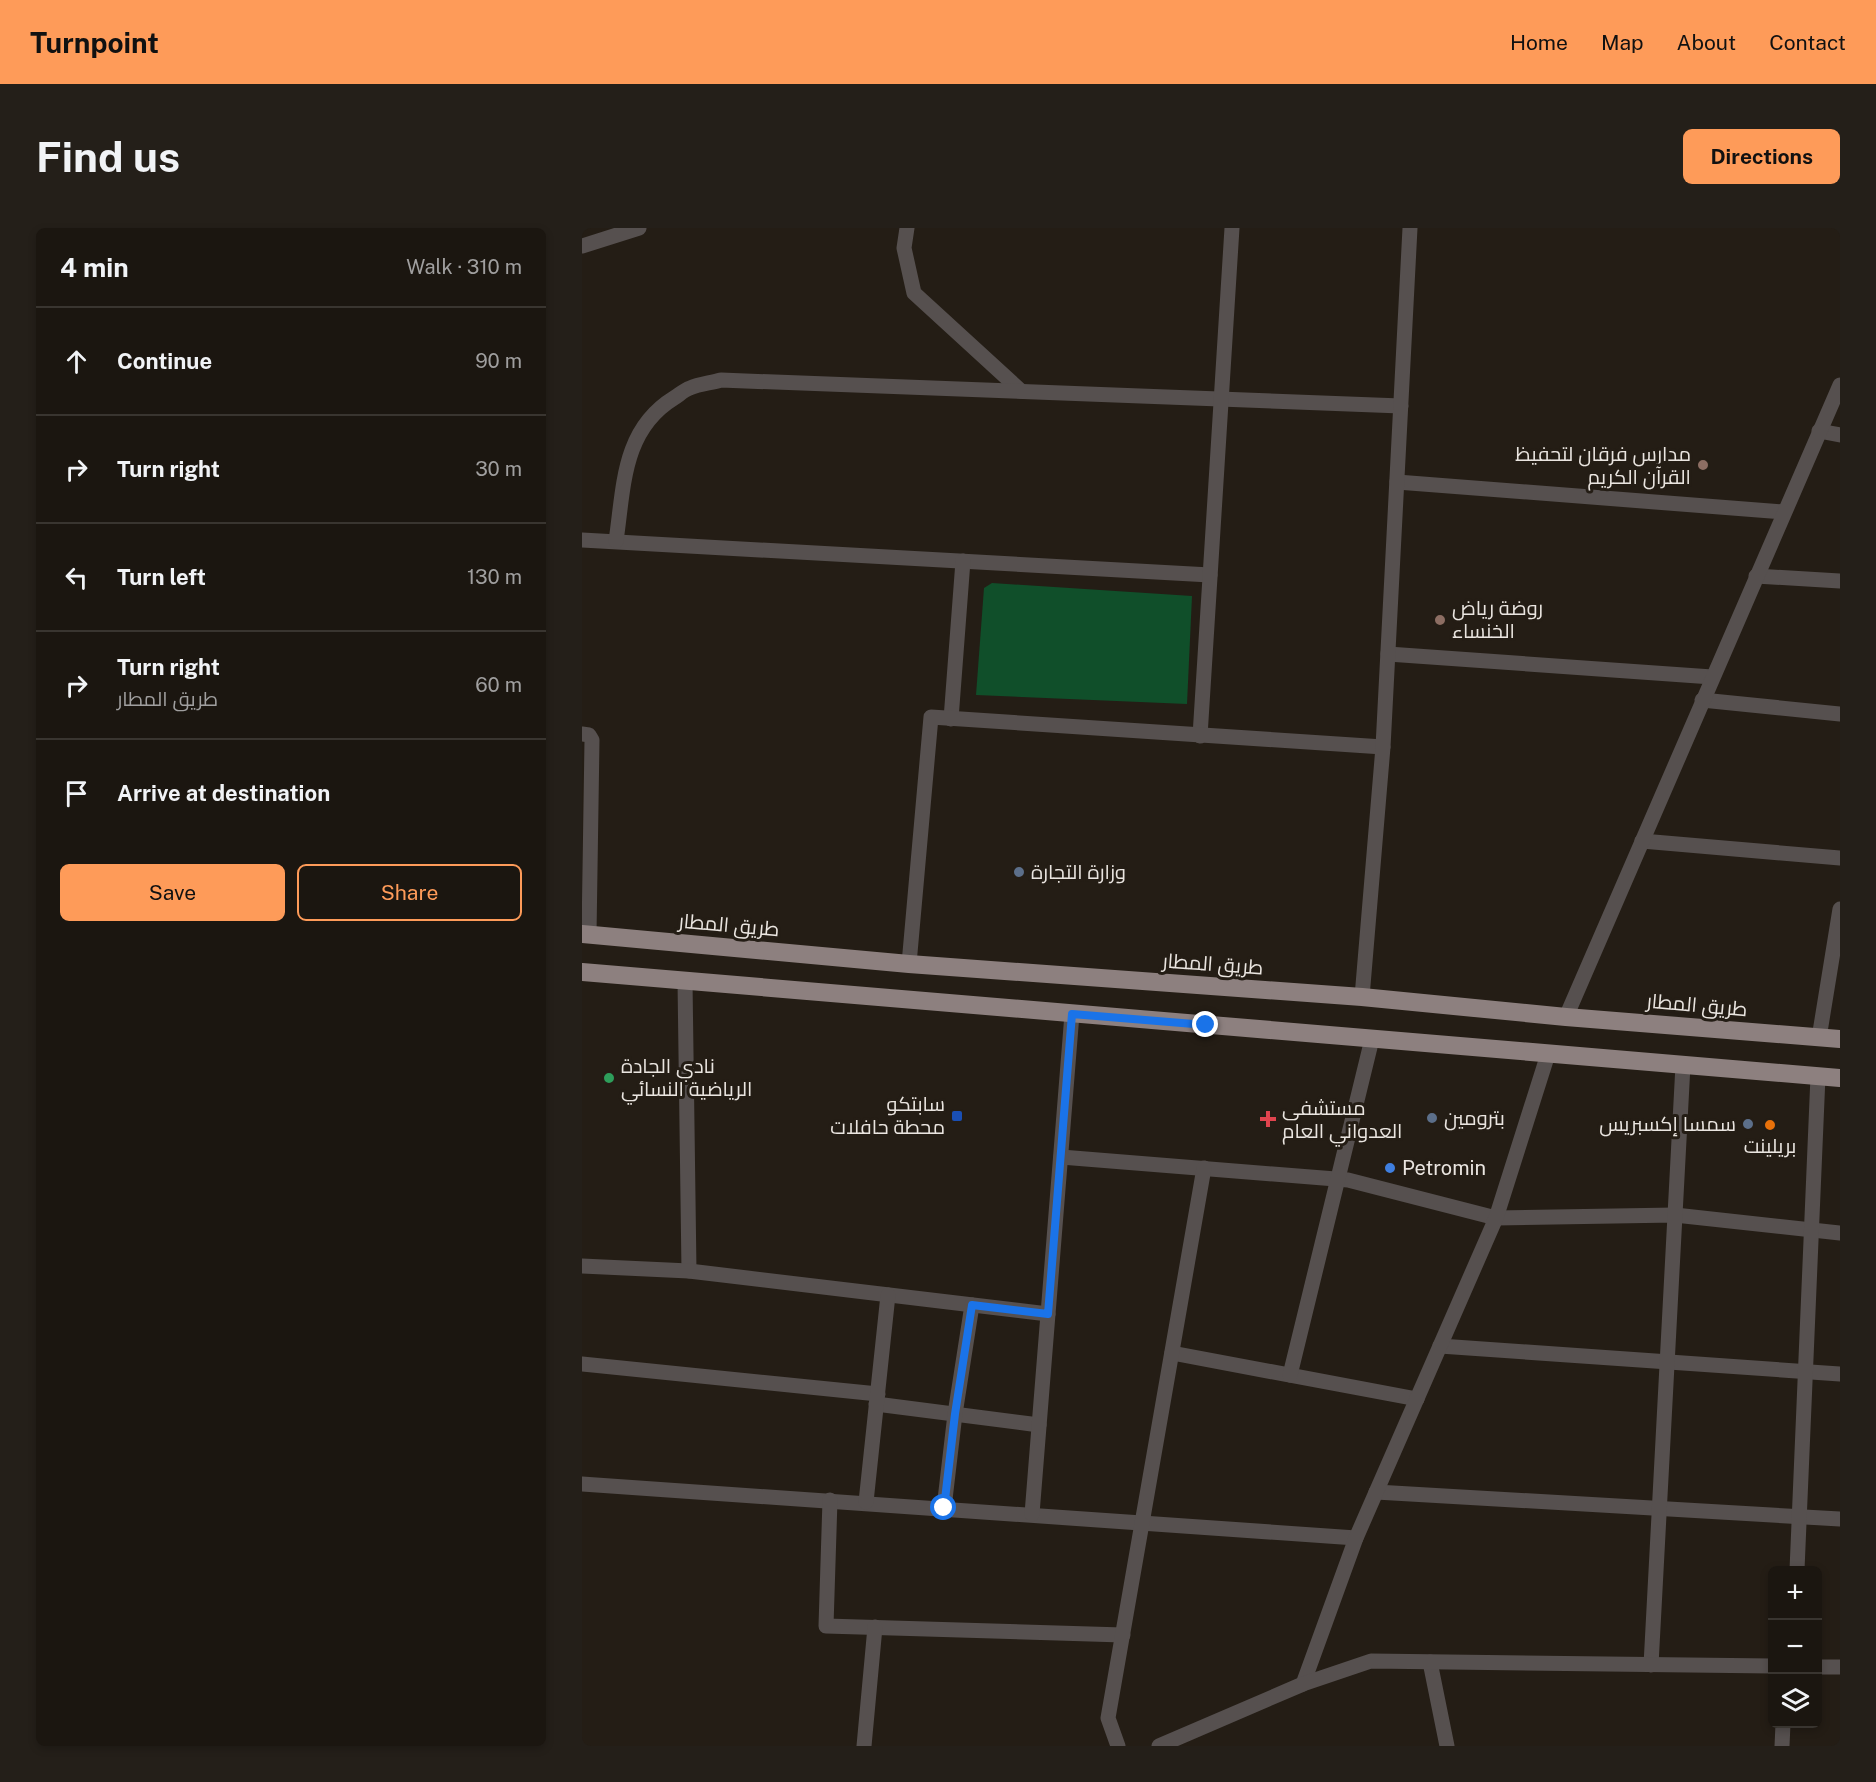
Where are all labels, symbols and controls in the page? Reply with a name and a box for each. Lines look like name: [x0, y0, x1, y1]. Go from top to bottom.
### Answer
text: Turnpoint: [30, 26, 159, 59]
text: Home: [1510, 30, 1568, 55]
text: Map: [1601, 30, 1644, 55]
text: About: [1677, 30, 1736, 55]
text: Contact: [1769, 30, 1846, 55]
button: Directions: [1683, 129, 1840, 184]
text: Find us: [36, 132, 180, 181]
text: 4 min: [60, 252, 129, 283]
text: Walk · 310 m: [406, 255, 522, 279]
icon: ahead: [60, 345, 93, 378]
text: Continue: [117, 348, 212, 374]
text: 90 m: [475, 349, 522, 373]
place label: مدارس فرقان لتحفيظ القرآن الكريم: [1515, 442, 1691, 491]
icon: right: [60, 453, 93, 486]
text: Turn right: [117, 456, 220, 482]
text: 30 m: [475, 457, 522, 481]
marker: مدارس فرقان لتحفيظ القرآن الكريم: [1696, 458, 1710, 472]
icon: left: [60, 561, 93, 594]
text: Turn left: [117, 564, 206, 590]
text: 130 m: [467, 565, 522, 589]
place label: روضة رياض الخنساء: [1452, 596, 1543, 643]
marker: روضة رياض الخنساء: [1433, 613, 1447, 627]
text: Turn right: [117, 654, 220, 680]
icon: right: [60, 669, 93, 702]
text: 60 m: [475, 673, 522, 697]
text: طريق المطار: [117, 687, 218, 711]
icon: arrive: [60, 777, 93, 810]
text: Arrive at destination: [117, 780, 330, 806]
place label: وزارة التجارة: [1031, 860, 1126, 884]
button: Save: [60, 864, 285, 921]
button: Share: [297, 864, 522, 921]
marker: وزارة التجارة: [1012, 865, 1026, 879]
street label: طريق المطار: [677, 909, 780, 942]
street label: طريق المطار: [1161, 948, 1264, 980]
street label: طريق المطار: [1645, 989, 1748, 1022]
route end: [1192, 1011, 1218, 1037]
place label: نادي الجادة الرياضية النسائي: [621, 1054, 752, 1105]
marker: نادي الجادة الرياضية النسائي: [602, 1071, 616, 1085]
place label: سابتكو محطة حافلات: [830, 1092, 945, 1139]
place label: مستشفى العدواني العام: [1282, 1096, 1402, 1147]
place label: بترومين: [1444, 1106, 1505, 1131]
marker: سابتكو محطة حافلات: [950, 1109, 964, 1123]
marker: مستشفى العدواني العام: [1259, 1110, 1277, 1128]
marker: بترومين: [1425, 1111, 1439, 1125]
place label: سمسا إكسبريس: [1599, 1112, 1736, 1137]
marker: سمسا إكسبريس: [1741, 1117, 1755, 1131]
marker: بريلينت: [1763, 1118, 1777, 1132]
place label: بريلينت: [1744, 1134, 1796, 1158]
place label: Petromin: [1402, 1156, 1486, 1180]
marker: Petromin: [1383, 1161, 1397, 1175]
route start: [930, 1494, 956, 1520]
map controls: [1768, 1566, 1822, 1728]
button: +: [1768, 1566, 1822, 1620]
button: −: [1768, 1620, 1822, 1674]
button: layers: [1768, 1674, 1822, 1728]

